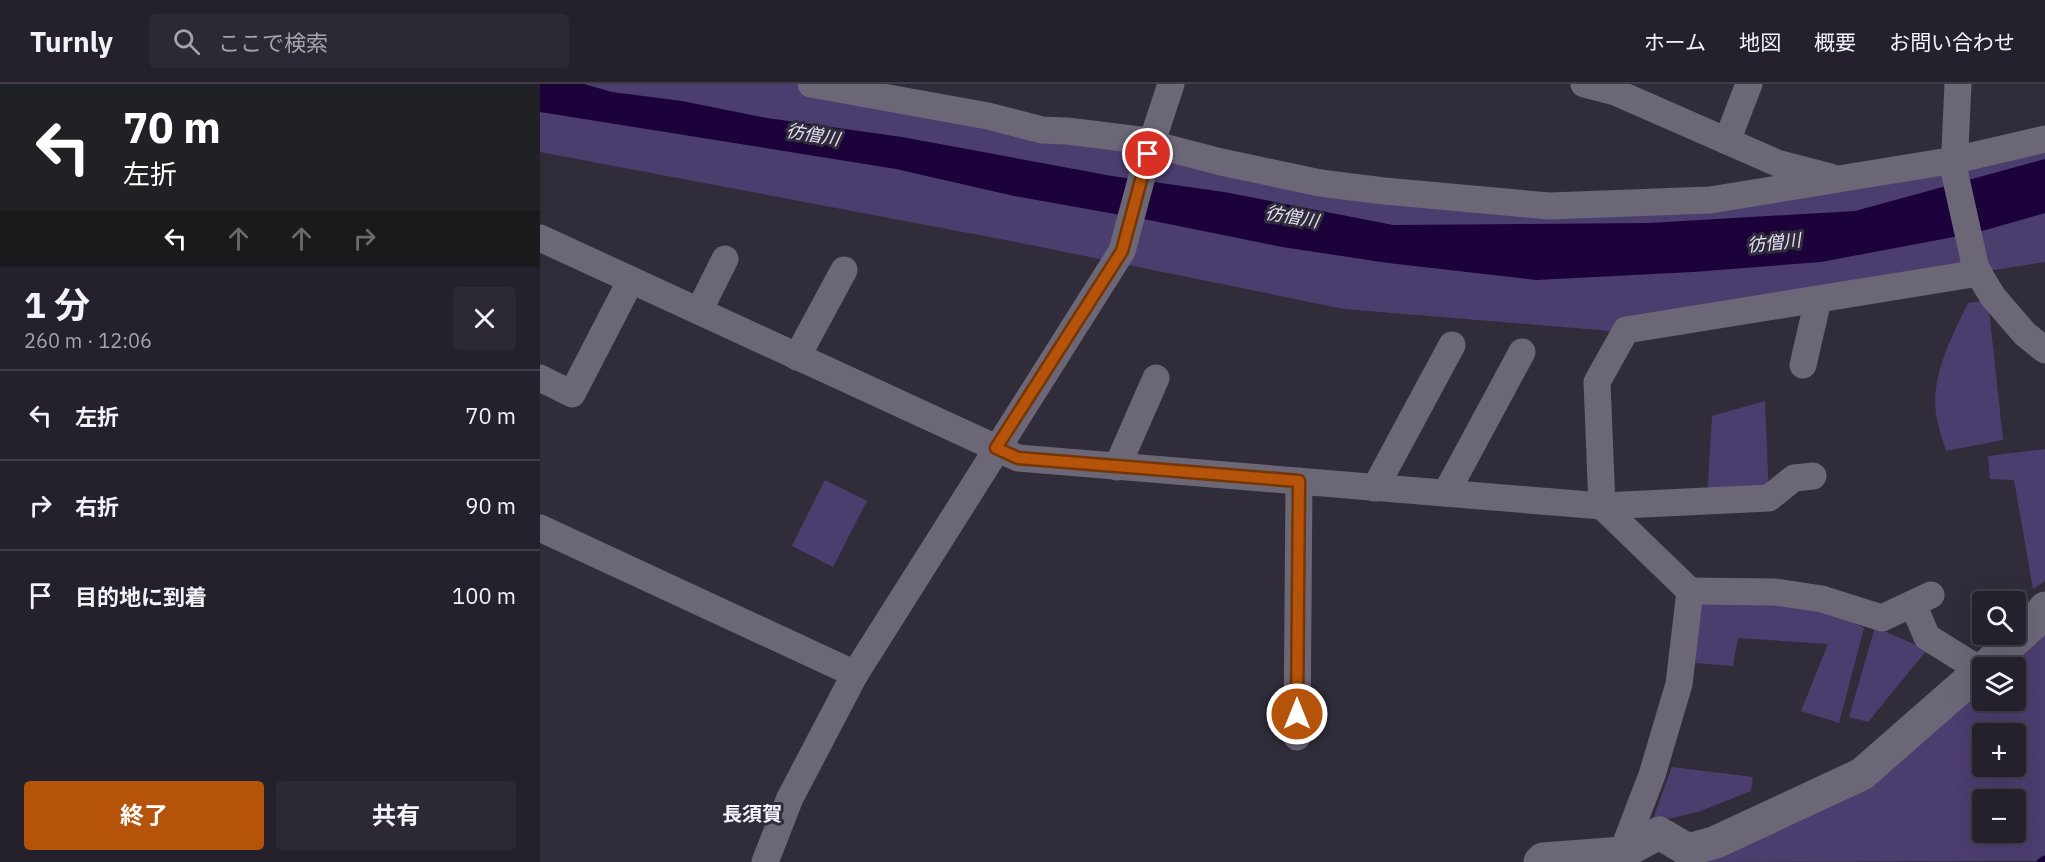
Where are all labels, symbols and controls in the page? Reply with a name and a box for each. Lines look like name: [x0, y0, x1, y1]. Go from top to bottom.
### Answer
search box: [149, 14, 569, 68]
text: Turnly: [30, 23, 113, 60]
icon: search: [170, 25, 203, 58]
text: ここで検索: [218, 28, 328, 57]
text: ホーム: [1644, 28, 1706, 56]
text: 地図: [1739, 28, 1781, 56]
text: 概要: [1814, 28, 1856, 56]
text: お問い合わせ: [1889, 28, 2015, 56]
text: 70 m: [123, 100, 221, 155]
icon: left: [24, 108, 102, 186]
water label: 彷僧川: [785, 118, 844, 151]
pin: [1122, 128, 1173, 179]
icon: arrive: [1131, 137, 1164, 170]
text: 左折: [123, 156, 177, 191]
water label: 彷僧川: [1264, 200, 1323, 233]
icon: left: [159, 222, 192, 255]
icon: ahead: [222, 222, 255, 255]
icon: ahead: [285, 222, 318, 255]
icon: right: [348, 222, 381, 255]
water label: 彷僧川: [1746, 228, 1804, 257]
text: 1 分: [24, 281, 90, 328]
button: close: [453, 287, 516, 350]
text: 260 m · 12:06: [24, 327, 152, 354]
icon: left: [24, 399, 57, 432]
text: 70 m: [465, 401, 516, 430]
text: 左折: [75, 402, 119, 431]
icon: right: [24, 489, 57, 522]
text: 90 m: [465, 491, 516, 520]
text: 右折: [75, 492, 119, 521]
icon: arrive: [24, 579, 57, 612]
text: 100 m: [452, 581, 516, 610]
text: 目的地に到着: [75, 582, 207, 611]
map controls: [1972, 591, 2026, 843]
button: search: [1972, 591, 2026, 645]
button: layers: [1972, 657, 2026, 711]
position arrow: [1265, 682, 1329, 746]
button: +: [1972, 723, 2026, 777]
button: 終了: [24, 781, 264, 850]
button: 共有: [276, 781, 516, 850]
button: −: [1972, 789, 2026, 843]
district label: 長須賀: [722, 800, 782, 827]

